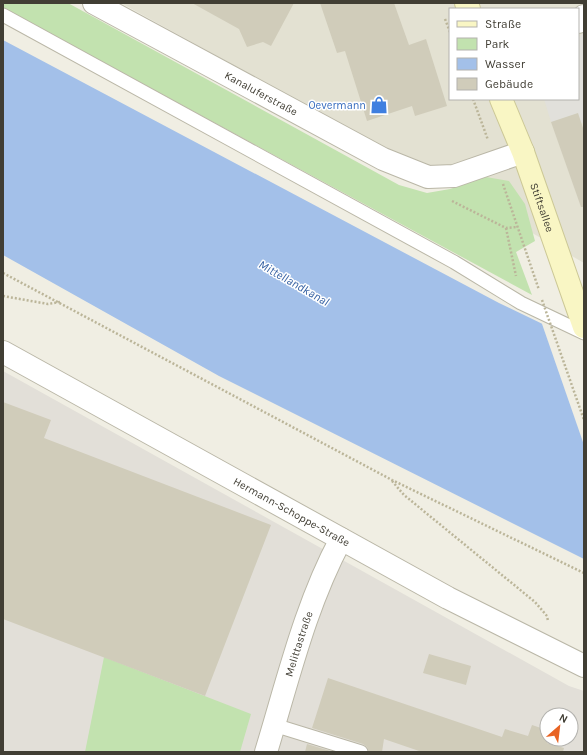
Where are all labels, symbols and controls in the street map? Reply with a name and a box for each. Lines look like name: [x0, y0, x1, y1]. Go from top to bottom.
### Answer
legend: [449, 8, 579, 100]
text: Straße: [485, 17, 521, 31]
text: Park: [485, 37, 510, 51]
text: Wasser: [485, 57, 526, 71]
street label: Kanaluferstraße: [222, 69, 300, 119]
text: Gebäude: [485, 77, 533, 91]
shop icon: Oevermann: [369, 95, 389, 115]
place label: Oevermann: [308, 99, 366, 112]
street label: Stiftsallee: [527, 181, 557, 234]
water label: Mittellandkanal: [256, 257, 332, 309]
street label: Hermann-Schoppe-Straße: [231, 475, 352, 550]
street label: Melittastraße: [282, 609, 316, 678]
north arrow: [539, 707, 579, 747]
text: N: [557, 711, 570, 726]

